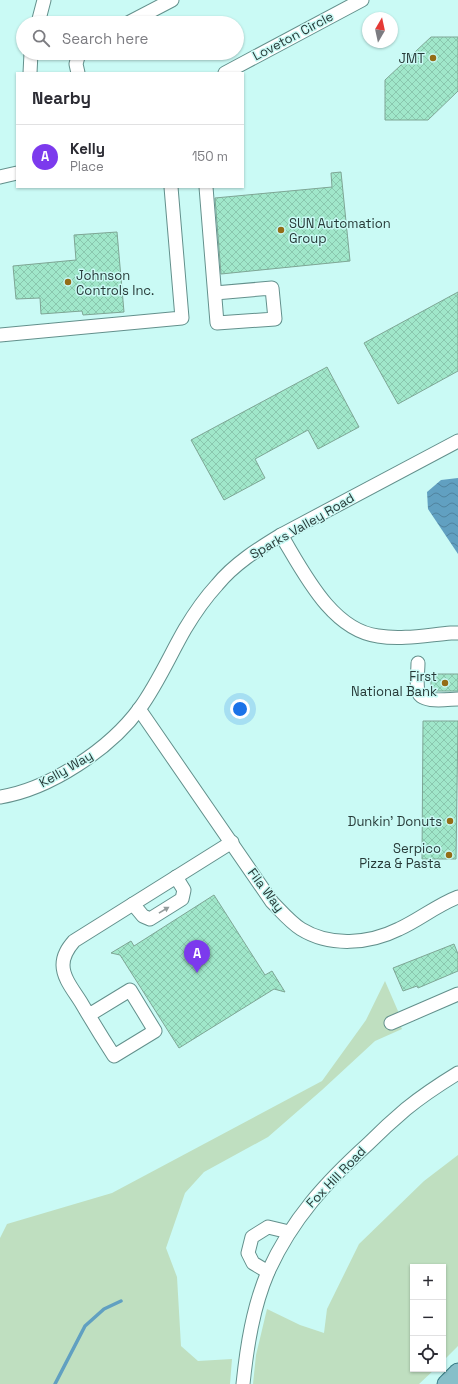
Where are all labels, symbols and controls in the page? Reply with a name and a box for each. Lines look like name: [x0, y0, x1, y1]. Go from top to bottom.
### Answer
street label: Loveton Circle: [250, 8, 336, 64]
north arrow: [362, 12, 398, 48]
search box: [16, 16, 244, 60]
icon: search: [30, 27, 52, 49]
text: Search here: [62, 29, 148, 48]
place label: JMT: [398, 50, 425, 67]
marker: JMT: [428, 53, 438, 63]
text: Nearby: [32, 87, 91, 109]
text: Kelly: [70, 139, 105, 158]
text: A: [41, 148, 49, 165]
text: 150 m: [192, 148, 228, 165]
text: Place: [70, 158, 104, 175]
place label: SUN Automation Group: [289, 215, 391, 247]
marker: SUN Automation Group: [276, 225, 286, 235]
place label: Johnson Controls Inc.: [76, 267, 154, 299]
marker: Johnson Controls Inc.: [63, 277, 73, 287]
street label: Sparks Valley Road: [247, 489, 357, 563]
place label: First National Bank: [351, 668, 437, 700]
marker: First National Bank: [440, 678, 450, 688]
your location: [230, 699, 250, 719]
street label: Kelly Way: [36, 747, 96, 791]
place label: Dunkin' Donuts: [348, 813, 442, 830]
marker: Dunkin' Donuts: [445, 816, 455, 826]
place label: Serpico Pizza & Pasta: [359, 840, 442, 872]
marker: Serpico Pizza & Pasta: [444, 850, 454, 860]
street label: Fila Way: [244, 865, 288, 915]
one-way arrow: [158, 907, 170, 914]
pin: A: [184, 940, 210, 973]
street label: Fox Hill Road: [302, 1143, 370, 1211]
map controls: [410, 1264, 446, 1372]
button: +: [410, 1264, 446, 1300]
button: −: [410, 1300, 446, 1336]
button: locate: [410, 1336, 446, 1372]

